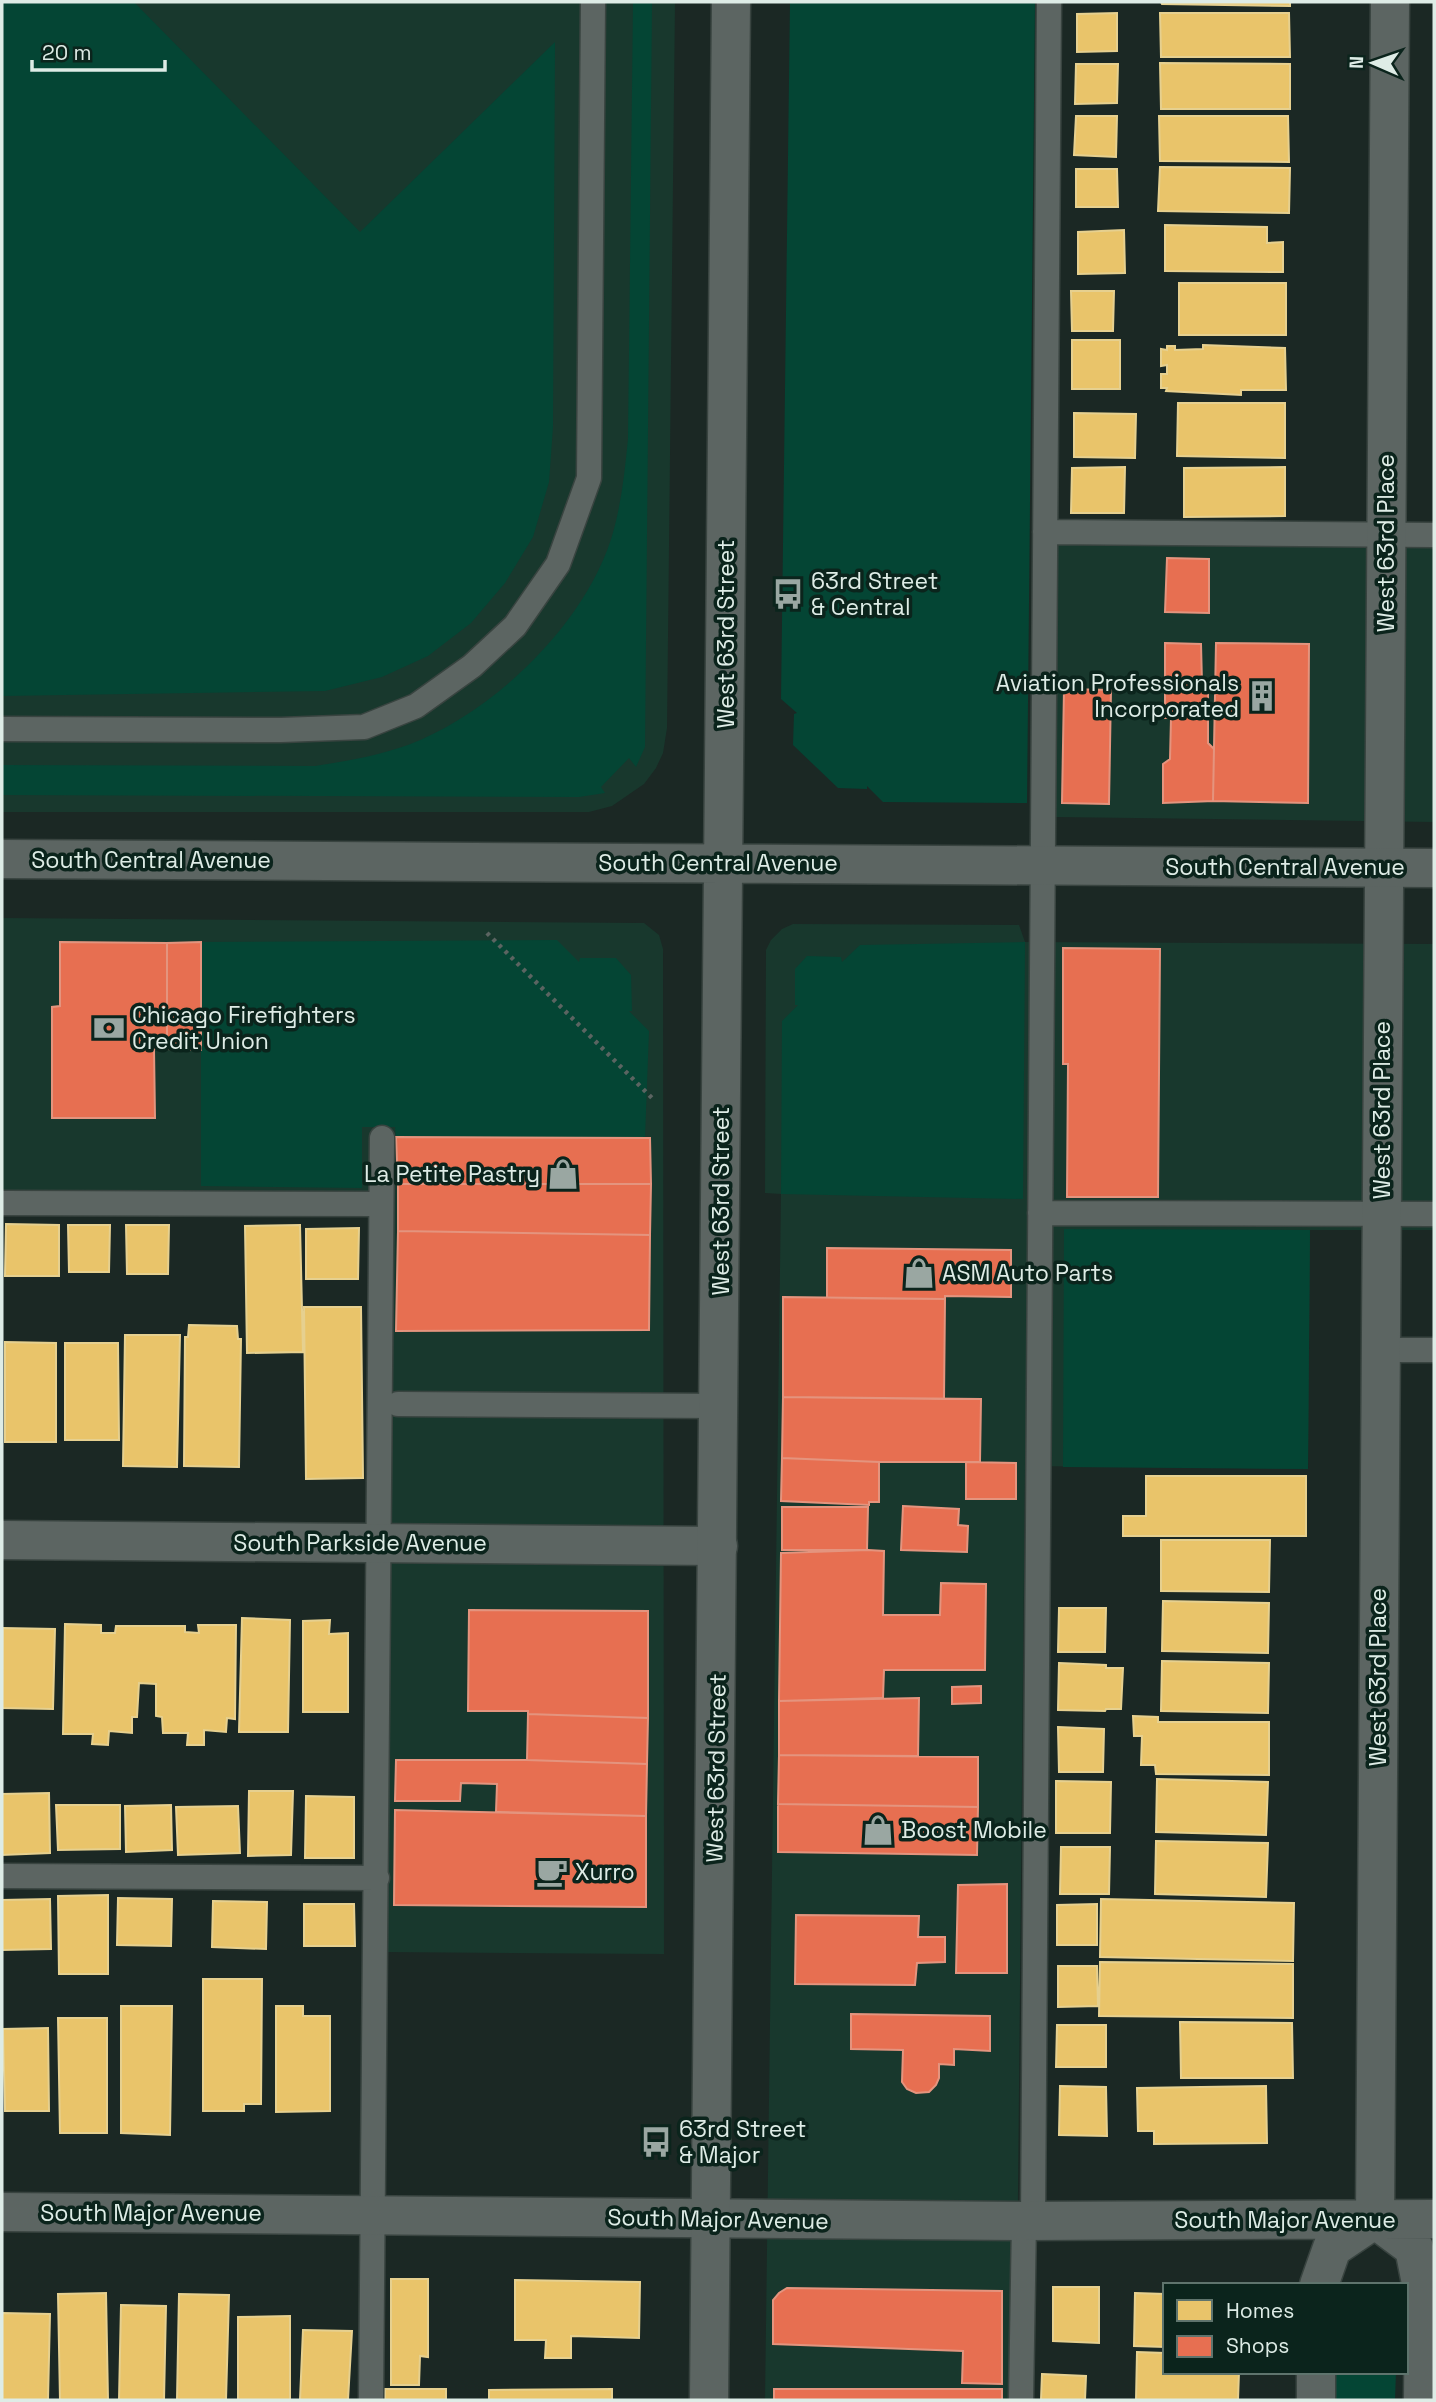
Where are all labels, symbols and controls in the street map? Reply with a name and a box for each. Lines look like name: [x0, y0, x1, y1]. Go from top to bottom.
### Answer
scale bar: [32, 28, 164, 72]
north arrow: [1338, 28, 1408, 98]
text: 20 m: [42, 39, 92, 66]
text: N: [1344, 56, 1369, 69]
street label: West 63rd Place: [1371, 454, 1401, 632]
street label: West 63rd Street: [711, 539, 741, 729]
place label: 63rd Street & Central: [811, 566, 938, 622]
bus stop icon: 63rd Street & Central: [771, 577, 805, 611]
place label: Aviation Professionals Incorporated: [996, 668, 1239, 724]
building icon: Aviation Professionals Incorporated: [1245, 679, 1279, 713]
street label: South Central Avenue: [31, 845, 271, 875]
street label: South Central Avenue: [598, 848, 838, 878]
street label: South Central Avenue: [1165, 852, 1405, 882]
place label: Chicago Firefighters Credit Union: [132, 1000, 356, 1056]
bank icon: Chicago Firefighters Credit Union: [92, 1011, 126, 1045]
street label: West 63rd Place: [1367, 1021, 1397, 1199]
street label: West 63rd Street: [706, 1106, 736, 1296]
shop icon: La Petite Pastry: [546, 1157, 580, 1191]
place label: La Petite Pastry: [364, 1159, 540, 1189]
shop icon: ASM Auto Parts: [902, 1256, 936, 1290]
place label: ASM Auto Parts: [942, 1258, 1113, 1288]
street label: South Parkside Avenue: [233, 1528, 487, 1558]
street label: West 63rd Place: [1363, 1588, 1393, 1766]
street label: West 63rd Street: [699, 1673, 733, 1863]
shop icon: Boost Mobile: [861, 1813, 895, 1847]
place label: Boost Mobile: [901, 1815, 1047, 1845]
cafe icon: Xurro: [535, 1855, 569, 1889]
place label: Xurro: [575, 1857, 635, 1887]
place label: 63rd Street & Major: [679, 2114, 806, 2170]
bus stop icon: 63rd Street & Major: [639, 2125, 673, 2159]
street label: South Major Avenue: [40, 2198, 262, 2228]
street label: South Major Avenue: [607, 2202, 829, 2236]
street label: South Major Avenue: [1174, 2205, 1396, 2235]
legend: [1163, 2283, 1408, 2374]
text: Homes: [1226, 2297, 1294, 2324]
text: Shops: [1226, 2332, 1289, 2359]

